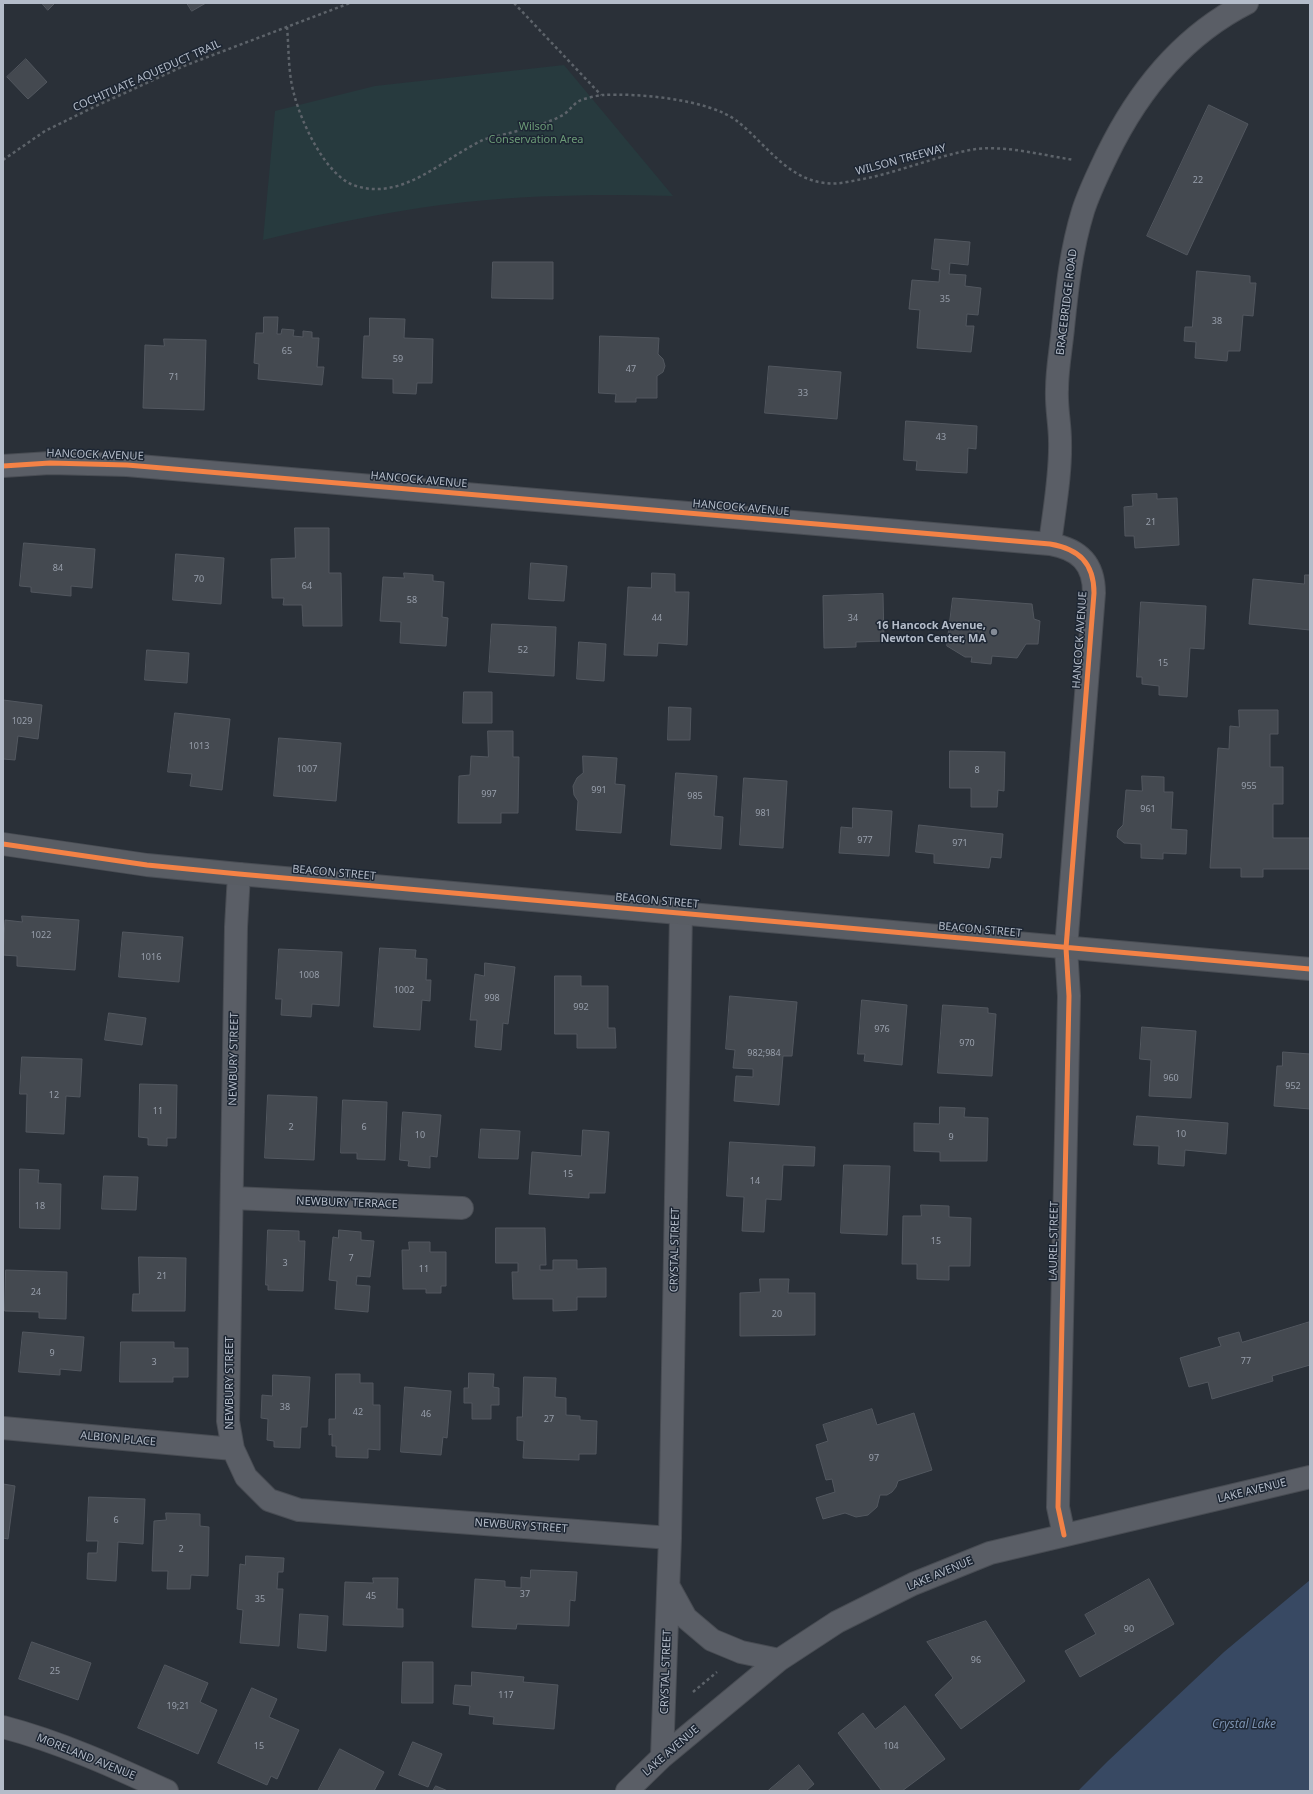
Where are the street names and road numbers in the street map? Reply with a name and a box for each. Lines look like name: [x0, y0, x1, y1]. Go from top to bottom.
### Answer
street label: COCHITUATE AQUEDUCT TRAIL: [71, 37, 223, 115]
street label: WILSON TREEWAY: [854, 142, 948, 178]
street label: BRACEBRIDGE ROAD: [1054, 248, 1080, 356]
street label: HANCOCK AVENUE: [46, 447, 144, 463]
street label: HANCOCK AVENUE: [370, 469, 468, 491]
street label: HANCOCK AVENUE: [692, 497, 790, 519]
street label: HANCOCK AVENUE: [1070, 591, 1090, 689]
street label: BEACON STREET: [292, 863, 376, 883]
street label: BEACON STREET: [615, 891, 699, 911]
street label: BEACON STREET: [938, 920, 1022, 940]
street label: NEWBURY STREET: [227, 1012, 241, 1106]
street label: NEWBURY TERRACE: [296, 1195, 398, 1211]
street label: LAUREL STREET: [1047, 1201, 1061, 1281]
street label: CRYSTAL STREET: [668, 1208, 682, 1292]
street label: NEWBURY STREET: [223, 1336, 237, 1430]
street label: ALBION PLACE: [80, 1429, 156, 1449]
street label: LAKE AVENUE: [1216, 1476, 1288, 1506]
street label: NEWBURY STREET: [474, 1516, 568, 1536]
street label: LAKE AVENUE: [905, 1554, 975, 1594]
street label: CRYSTAL STREET: [658, 1630, 674, 1714]
street label: LAKE AVENUE: [640, 1723, 702, 1779]
street label: MORELAND AVENUE: [35, 1731, 137, 1783]

